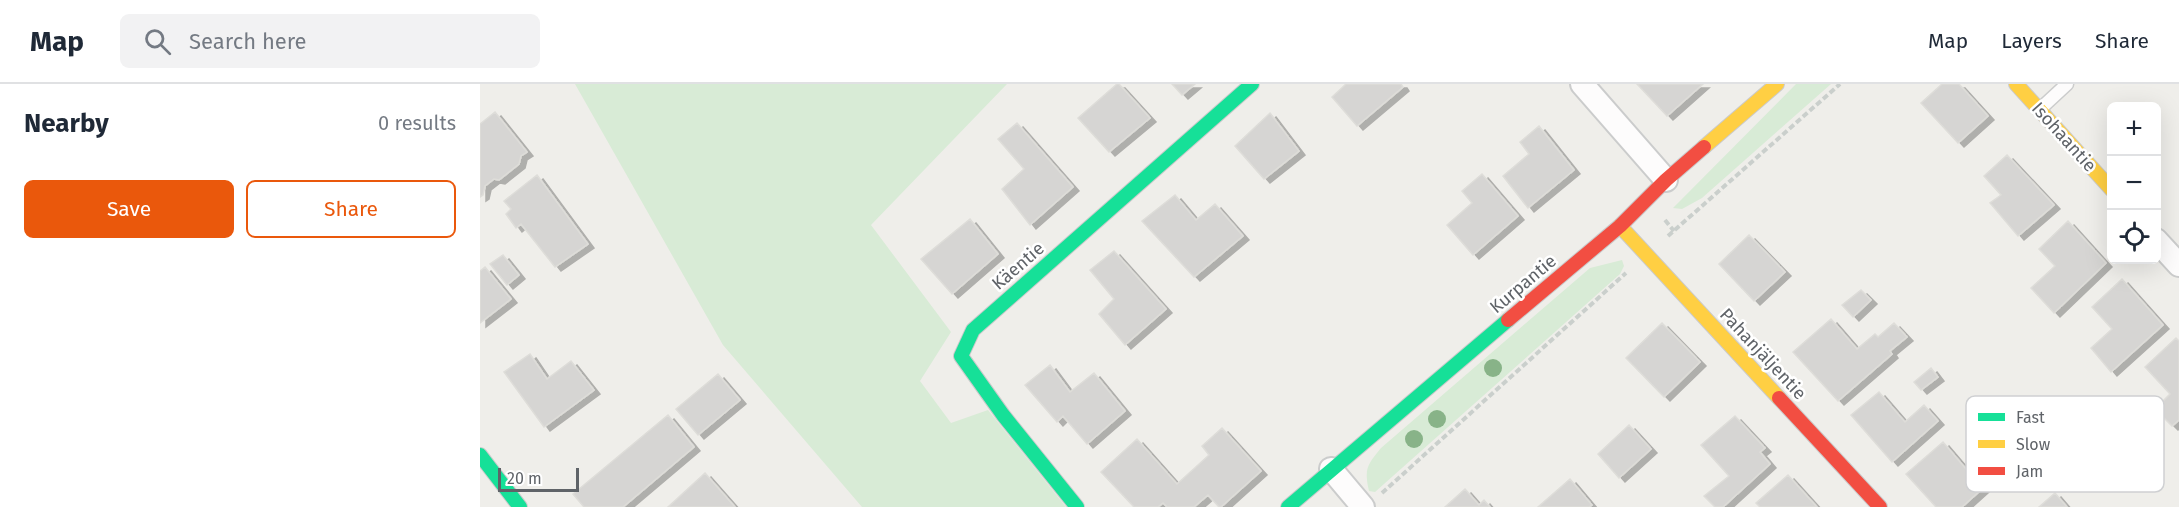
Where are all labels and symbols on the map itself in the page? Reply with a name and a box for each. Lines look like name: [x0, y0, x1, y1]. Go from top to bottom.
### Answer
street label: Isohaantie: [2027, 98, 2101, 176]
street label: Käentie: [987, 237, 1049, 295]
street label: Kurpantie: [1485, 250, 1561, 318]
street label: Pahanjäljentie: [1715, 304, 1811, 404]
legend: [1966, 396, 2164, 492]
text: Fast: [2016, 408, 2045, 427]
text: Slow: [2016, 435, 2051, 454]
text: Jam: [2016, 462, 2043, 481]
scale bar: [498, 465, 579, 492]

